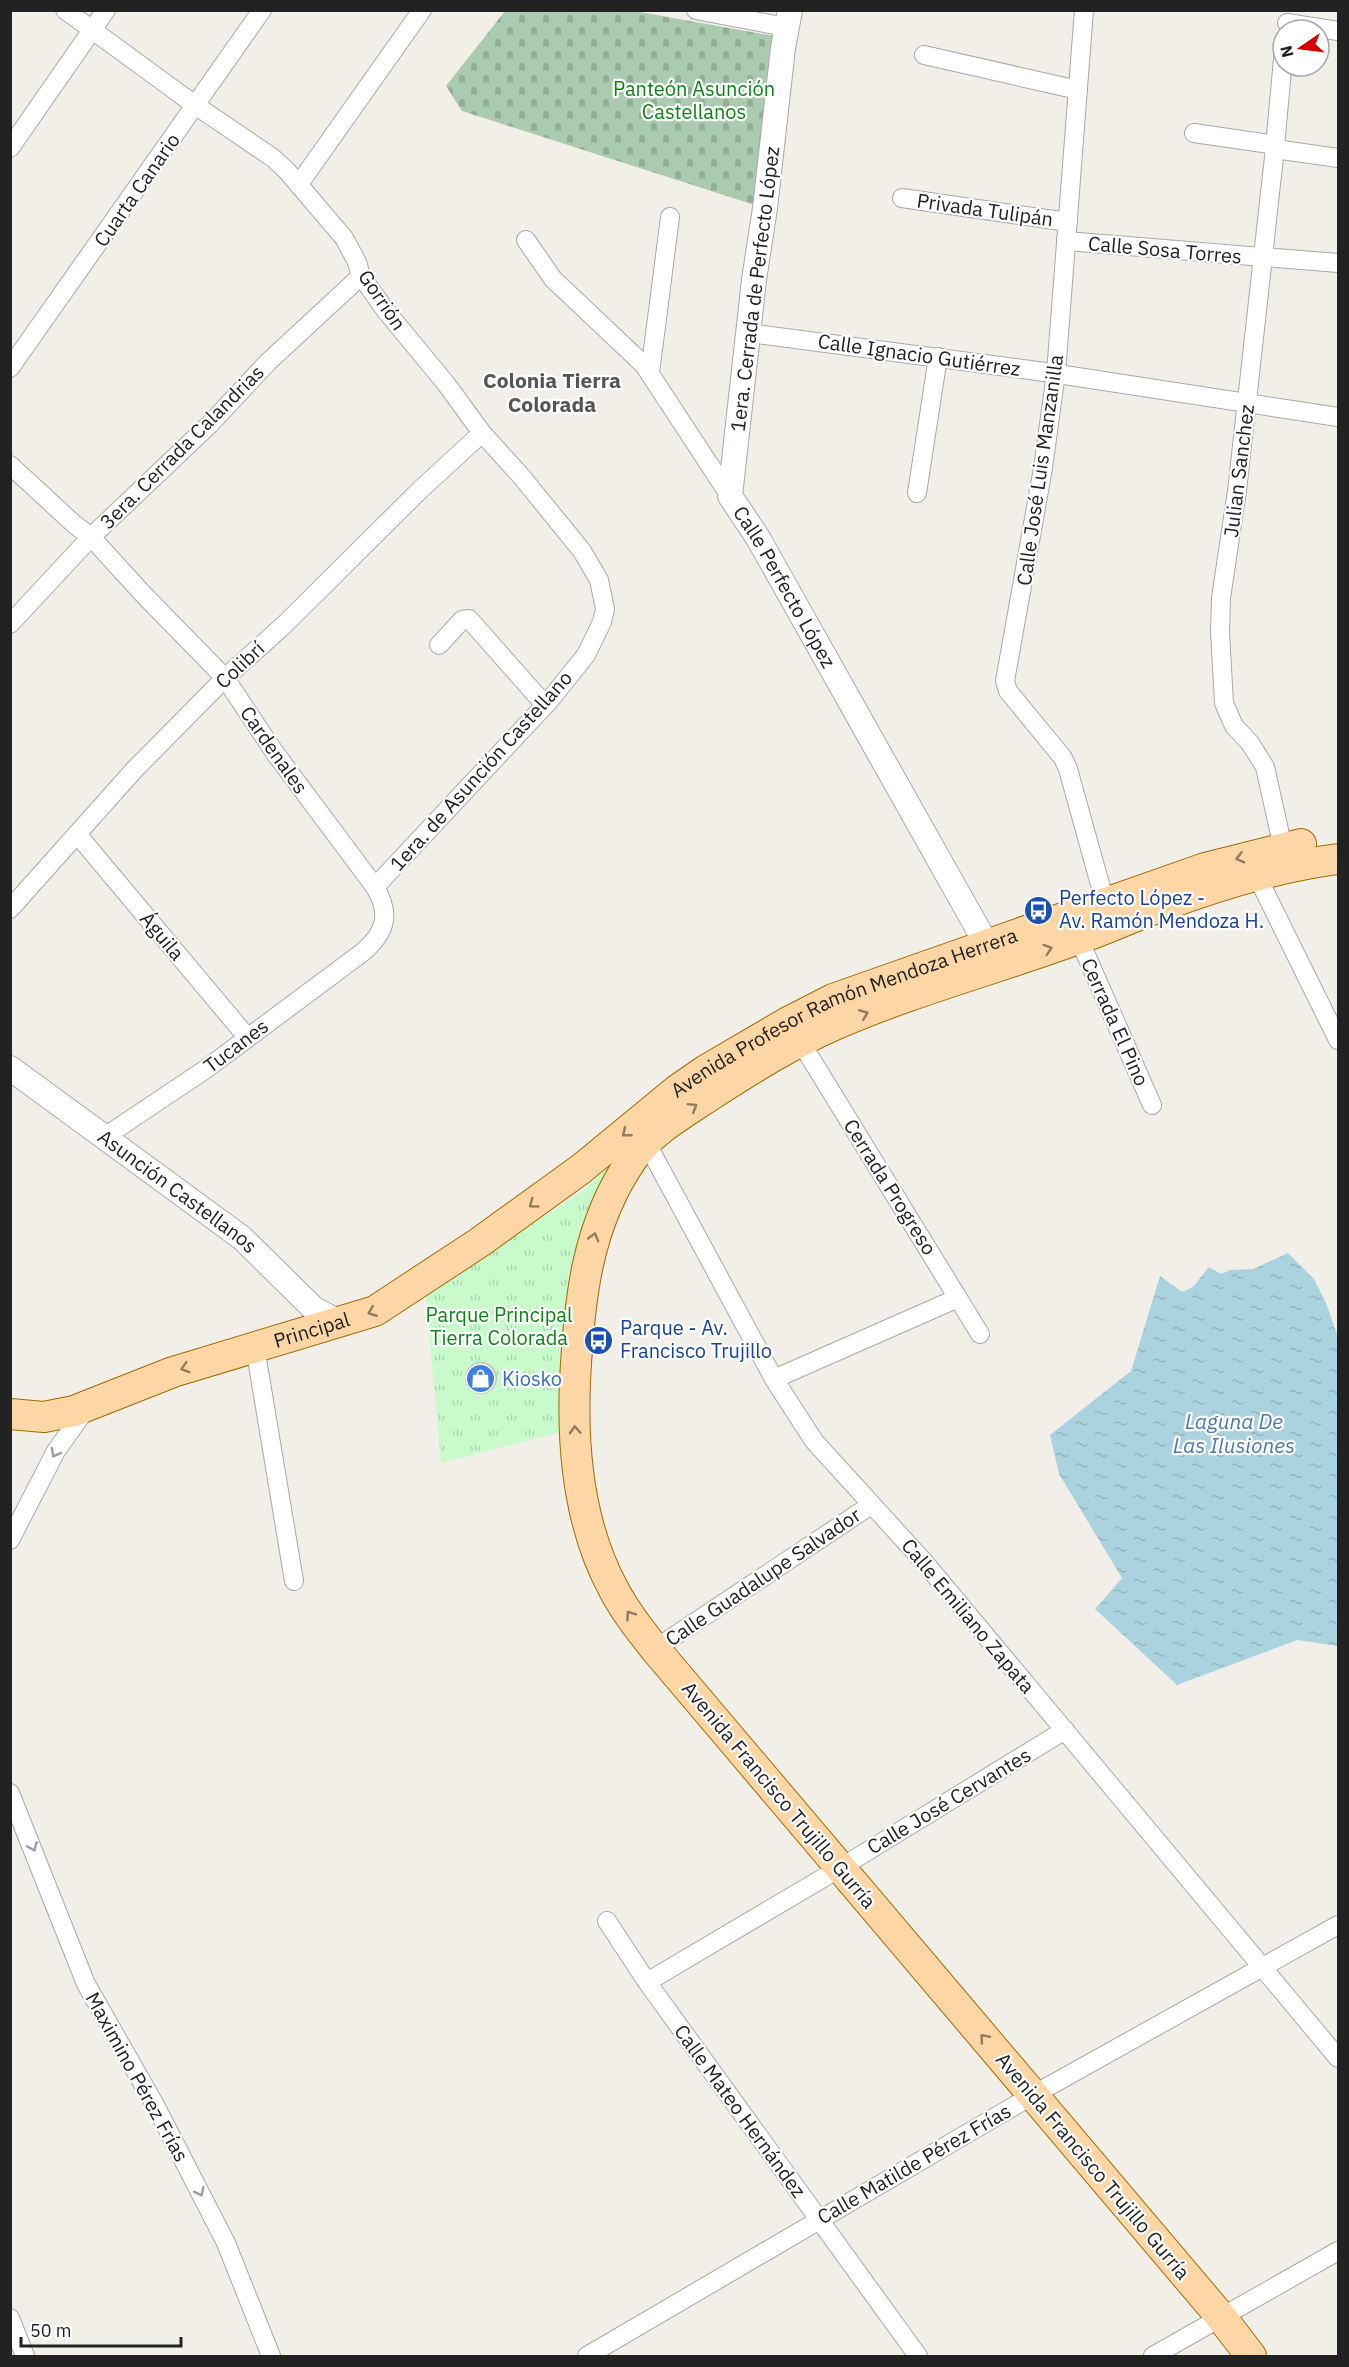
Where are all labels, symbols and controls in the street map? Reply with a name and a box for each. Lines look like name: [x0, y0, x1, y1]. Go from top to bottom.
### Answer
north arrow: [1271, 18, 1331, 78]
text: N: [1275, 44, 1298, 60]
park label: Panteón Asunción Castellanos: [613, 75, 775, 125]
street label: Cuarta Canario: [87, 128, 186, 252]
street label: 1era. Cerrada de Perfecto López: [724, 145, 785, 433]
street label: Privada Tulipán: [915, 187, 1055, 232]
street label: Calle Sosa Torres: [1087, 229, 1243, 270]
street label: Gorrión: [352, 264, 412, 335]
street label: Calle Ignacio Gutiérrez: [816, 327, 1022, 382]
street label: Calle José Luis Manzanilla: [1010, 352, 1069, 587]
street label: 3era. Cerrada Calandrias: [94, 359, 270, 535]
district label: Colonia Tierra Colorada: [483, 366, 621, 418]
street label: Julian Sanchez: [1217, 403, 1260, 539]
street label: Calle Perfecto López: [727, 500, 842, 673]
street label: Colibrí: [209, 635, 270, 694]
street label: 1era. de Asunción Castellano: [383, 665, 578, 877]
street label: Cardenales: [234, 701, 314, 799]
one-way arrow: [1235, 851, 1246, 863]
place label: Perfecto López - Av. Ramón Mendoza H.: [1059, 884, 1264, 934]
bus stop icon: Perfecto López - Av. Ramón Mendoza H.: [1022, 894, 1054, 926]
street label: Águila: [134, 906, 191, 966]
street label: Avenida Profesor Ramón Mendoza Herrera: [665, 921, 1021, 1103]
one-way arrow: [1042, 944, 1053, 957]
street label: Cerrada El Pino: [1075, 954, 1156, 1090]
one-way arrow: [857, 1009, 868, 1021]
street label: Tucanes: [198, 1012, 274, 1079]
one-way arrow: [687, 1102, 697, 1114]
street label: Cerrada Progreso: [838, 1114, 943, 1260]
street label: Asunción Castellanos: [93, 1123, 264, 1259]
one-way arrow: [622, 1125, 633, 1136]
one-way arrow: [529, 1196, 540, 1207]
one-way arrow: [587, 1232, 599, 1243]
park label: Parque Principal Tierra Colorada: [426, 1301, 572, 1351]
street label: Principal: [270, 1305, 353, 1354]
one-way arrow: [367, 1305, 378, 1317]
place label: Parque - Av. Francisco Trujillo: [620, 1314, 772, 1364]
bus stop icon: Parque - Av. Francisco Trujillo: [583, 1324, 615, 1356]
one-way arrow: [180, 1361, 191, 1373]
shop icon: Kiosko: [465, 1363, 497, 1395]
place label: Kiosko: [502, 1365, 562, 1392]
water label: Laguna De Las Ilusiones: [1173, 1407, 1295, 1459]
one-way arrow: [569, 1426, 582, 1435]
one-way arrow: [51, 1447, 62, 1457]
street label: Calle Guadalupe Salvador: [660, 1501, 866, 1652]
street label: Calle Emiliano Zapata: [896, 1533, 1041, 1699]
one-way arrow: [626, 1611, 637, 1622]
street label: Avenida Francisco Trujillo Gurría: [676, 1675, 883, 1914]
street label: Calle José Cervantes: [862, 1741, 1036, 1860]
one-way arrow: [26, 1841, 38, 1852]
street label: Maximino Pérez Frías: [80, 1987, 195, 2166]
street label: Calle Mateo Hernández: [668, 2019, 812, 2203]
one-way arrow: [980, 2034, 991, 2045]
street label: Avenida Francisco Trujillo Gurría: [990, 2046, 1197, 2285]
street label: Calle Matilde Pérez Frías: [812, 2097, 1016, 2230]
one-way arrow: [192, 2186, 204, 2197]
scale bar: [21, 2310, 182, 2348]
text: 50 m: [30, 2319, 72, 2342]

